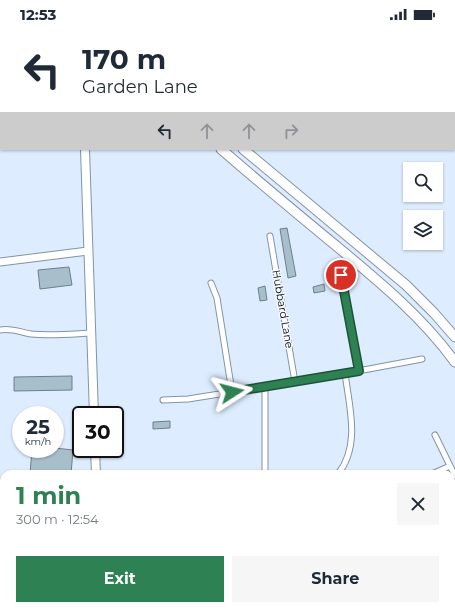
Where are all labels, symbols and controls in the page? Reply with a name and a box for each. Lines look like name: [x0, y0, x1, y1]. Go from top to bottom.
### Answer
text: 12:53: [20, 5, 56, 24]
text: 170 m: [82, 42, 166, 76]
icon: left: [16, 44, 68, 96]
text: Garden Lane: [82, 76, 198, 98]
icon: left: [154, 120, 176, 142]
icon: ahead: [196, 120, 218, 142]
icon: ahead: [238, 120, 260, 142]
icon: right: [280, 120, 302, 142]
map controls: [403, 162, 443, 250]
button: search: [403, 162, 443, 202]
button: layers: [403, 210, 443, 250]
pin: [324, 258, 358, 292]
icon: arrive: [330, 264, 352, 286]
street label: Hubbard Lane: [269, 269, 297, 350]
position arrow: [211, 371, 253, 413]
speed limit sign: 30: [72, 406, 124, 458]
text: 25: [26, 415, 50, 439]
text: km/h: [25, 435, 51, 448]
text: 1 min: [16, 481, 81, 510]
button: close: [397, 483, 439, 525]
text: 300 m · 12:54: [16, 511, 99, 527]
button: Exit: [16, 556, 224, 602]
button: Share: [232, 556, 439, 602]

